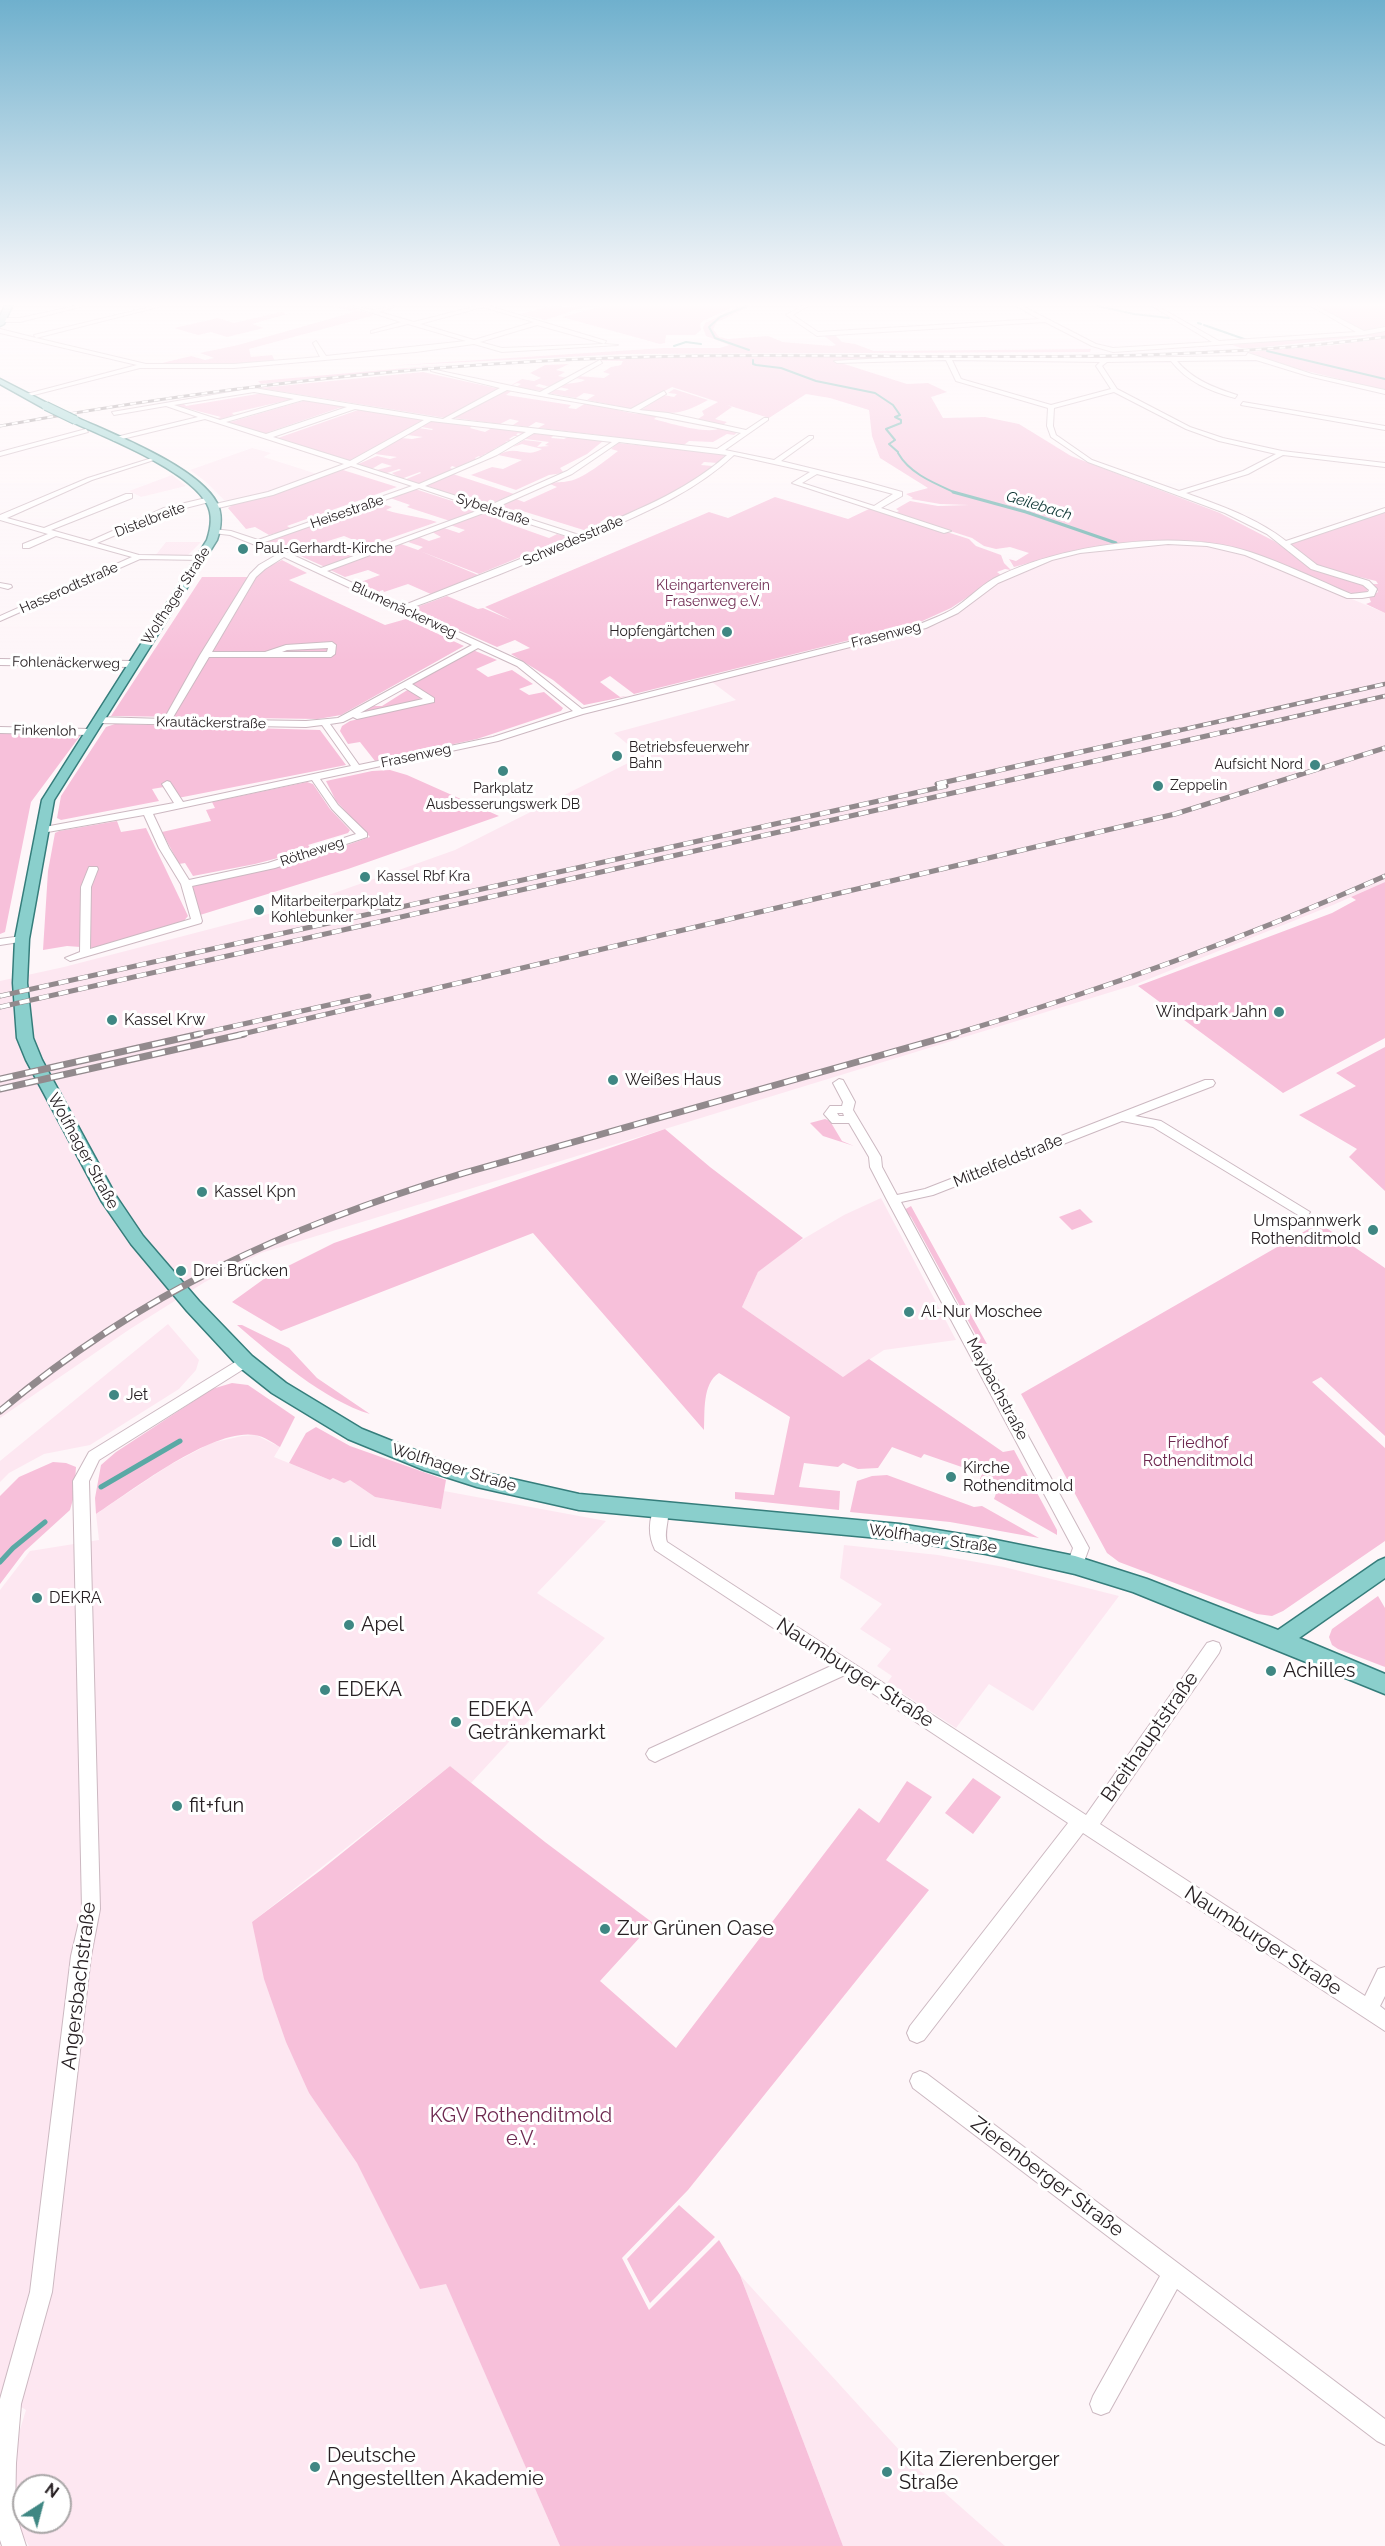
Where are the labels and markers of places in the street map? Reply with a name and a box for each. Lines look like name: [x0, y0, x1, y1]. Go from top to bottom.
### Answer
place label: Paul-Gerhardt-Kirche: [255, 541, 393, 557]
marker: Paul-Gerhardt-Kirche: [236, 542, 250, 556]
place label: Hopfengärtchen: [609, 624, 715, 640]
marker: Hopfengärtchen: [720, 625, 734, 639]
place label: Betriebsfeuerwehr Bahn: [629, 740, 749, 772]
marker: Betriebsfeuerwehr Bahn: [610, 749, 624, 763]
place label: Aufsicht Nord: [1214, 757, 1303, 773]
marker: Aufsicht Nord: [1308, 758, 1322, 772]
marker: Parkplatz Ausbesserungswerk DB: [496, 764, 510, 778]
place label: Zeppelin: [1170, 778, 1227, 794]
marker: Zeppelin: [1151, 779, 1165, 793]
place label: Parkplatz Ausbesserungswerk DB: [426, 781, 580, 814]
place label: Kassel Rbf Kra: [377, 869, 470, 885]
marker: Kassel Rbf Kra: [358, 870, 372, 884]
place label: Mitarbeiterparkplatz Kohlebunker: [271, 894, 401, 927]
marker: Mitarbeiterparkplatz Kohlebunker: [252, 903, 266, 917]
place label: Windpark Jahn: [1156, 1002, 1267, 1022]
marker: Windpark Jahn: [1272, 1005, 1286, 1019]
place label: Kassel Krw: [124, 1010, 205, 1030]
marker: Kassel Krw: [105, 1013, 119, 1027]
place label: Weißes Haus: [625, 1070, 721, 1090]
marker: Weißes Haus: [606, 1073, 620, 1087]
place label: Kassel Kpn: [214, 1182, 296, 1202]
marker: Kassel Kpn: [195, 1185, 209, 1199]
place label: Umspannwerk Rothenditmold: [1251, 1211, 1361, 1249]
marker: Umspannwerk Rothenditmold: [1366, 1223, 1380, 1237]
place label: Drei Brücken: [193, 1261, 288, 1281]
marker: Drei Brücken: [174, 1264, 188, 1278]
place label: Al-Nur Moschee: [921, 1302, 1042, 1322]
marker: Al-Nur Moschee: [902, 1305, 916, 1319]
place label: Jet: [126, 1385, 148, 1405]
marker: Jet: [107, 1388, 121, 1402]
place label: Kirche Rothenditmold: [963, 1458, 1073, 1496]
marker: Kirche Rothenditmold: [944, 1470, 958, 1484]
place label: Lidl: [349, 1532, 376, 1552]
marker: Lidl: [330, 1535, 344, 1549]
place label: DEKRA: [49, 1588, 102, 1608]
marker: DEKRA: [30, 1591, 44, 1605]
place label: Apel: [361, 1613, 404, 1637]
marker: Apel: [342, 1618, 356, 1632]
place label: Achilles: [1283, 1659, 1355, 1683]
marker: Achilles: [1264, 1664, 1278, 1678]
place label: EDEKA: [337, 1678, 402, 1702]
marker: EDEKA: [318, 1683, 332, 1697]
place label: EDEKA Getränkemarkt: [468, 1698, 606, 1745]
marker: EDEKA Getränkemarkt: [449, 1715, 463, 1729]
place label: fit+fun: [189, 1794, 244, 1818]
marker: fit+fun: [170, 1799, 184, 1813]
place label: Zur Grünen Oase: [617, 1917, 774, 1941]
marker: Zur Grünen Oase: [598, 1922, 612, 1936]
place label: Deutsche Angestellten Akademie: [327, 2444, 544, 2491]
place label: Kita Zierenberger Straße: [899, 2448, 1060, 2495]
marker: Deutsche Angestellten Akademie: [308, 2460, 322, 2474]
marker: Kita Zierenberger Straße: [880, 2465, 894, 2479]

